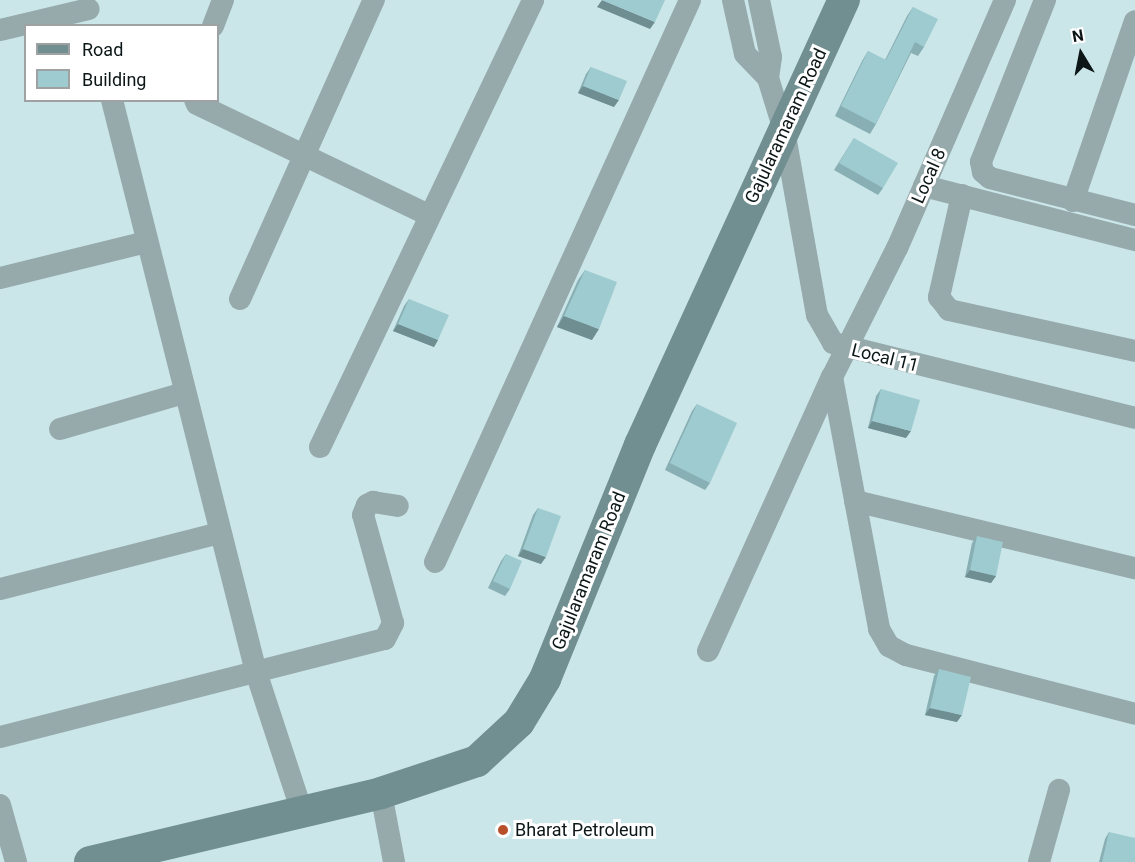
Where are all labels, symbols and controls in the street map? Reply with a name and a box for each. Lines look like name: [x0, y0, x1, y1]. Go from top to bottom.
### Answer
legend: [24, 24, 219, 102]
north arrow: [1051, 24, 1111, 84]
text: N: [1071, 25, 1085, 46]
text: Road: [82, 39, 123, 60]
street label: Gajularamaram Road: [741, 45, 831, 207]
text: Building: [82, 69, 146, 90]
street label: Local 8: [907, 145, 951, 207]
street label: Local 11: [849, 339, 921, 377]
street label: Gajularamaram Road: [547, 489, 631, 653]
place label: Bharat Petroleum: [515, 819, 654, 841]
marker: Bharat Petroleum: [496, 823, 510, 837]

